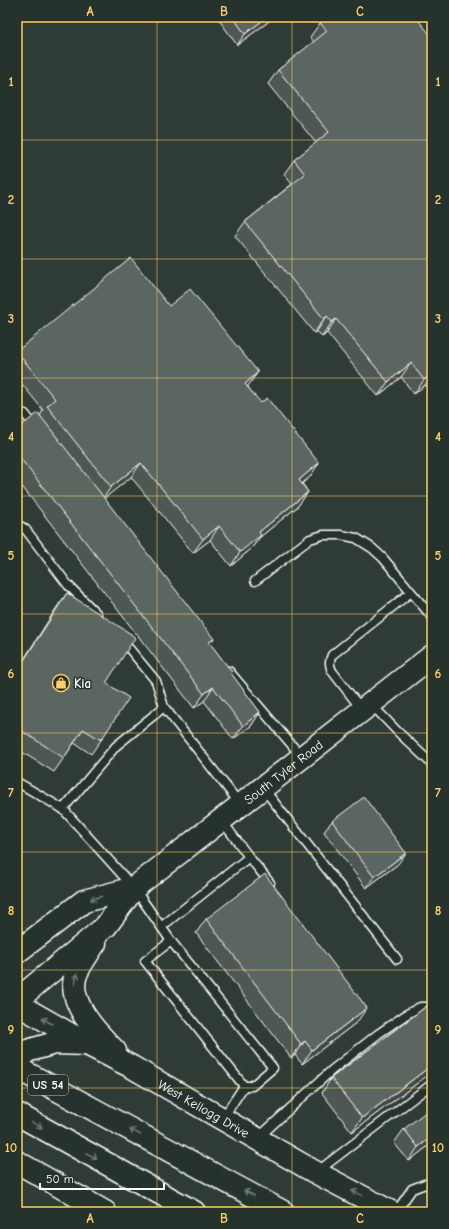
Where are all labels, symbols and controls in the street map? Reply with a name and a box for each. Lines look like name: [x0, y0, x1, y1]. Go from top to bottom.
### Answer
text: A: [86, 4, 94, 19]
text: B: [220, 4, 228, 19]
text: C: [356, 4, 364, 19]
text: 1: [8, 74, 14, 89]
text: 1: [435, 74, 441, 89]
text: 2: [8, 192, 14, 207]
text: 2: [435, 192, 441, 207]
text: 3: [8, 311, 14, 326]
text: 3: [435, 311, 441, 326]
text: 4: [8, 429, 14, 444]
text: 4: [435, 429, 441, 444]
text: 5: [8, 548, 15, 563]
text: 5: [435, 548, 442, 563]
text: 6: [8, 666, 15, 681]
text: 6: [435, 666, 442, 681]
shop icon: Kia: [51, 673, 71, 693]
place label: Kia: [74, 676, 91, 691]
street label: South Tyler Road: [241, 737, 325, 807]
text: 7: [8, 785, 14, 800]
text: 7: [435, 785, 441, 800]
one-way arrow: [90, 895, 103, 902]
text: 8: [8, 903, 14, 918]
text: 8: [435, 903, 441, 918]
one-way arrow: [72, 973, 80, 986]
one-way arrow: [42, 1017, 54, 1025]
text: 9: [8, 1022, 15, 1037]
text: 9: [435, 1022, 442, 1037]
road number: US 54: [28, 1075, 68, 1095]
street label: West Kellogg Drive: [155, 1076, 253, 1141]
one-way arrow: [31, 1122, 43, 1130]
one-way arrow: [129, 1127, 141, 1135]
text: 10: [5, 1140, 17, 1155]
text: 10: [432, 1140, 444, 1155]
one-way arrow: [86, 1152, 98, 1160]
scale bar: [40, 1165, 164, 1191]
text: 50 m: [46, 1172, 74, 1186]
one-way arrow: [243, 1189, 255, 1197]
one-way arrow: [351, 1189, 363, 1197]
text: A: [86, 1211, 94, 1226]
text: B: [220, 1211, 228, 1226]
text: C: [356, 1211, 364, 1226]

